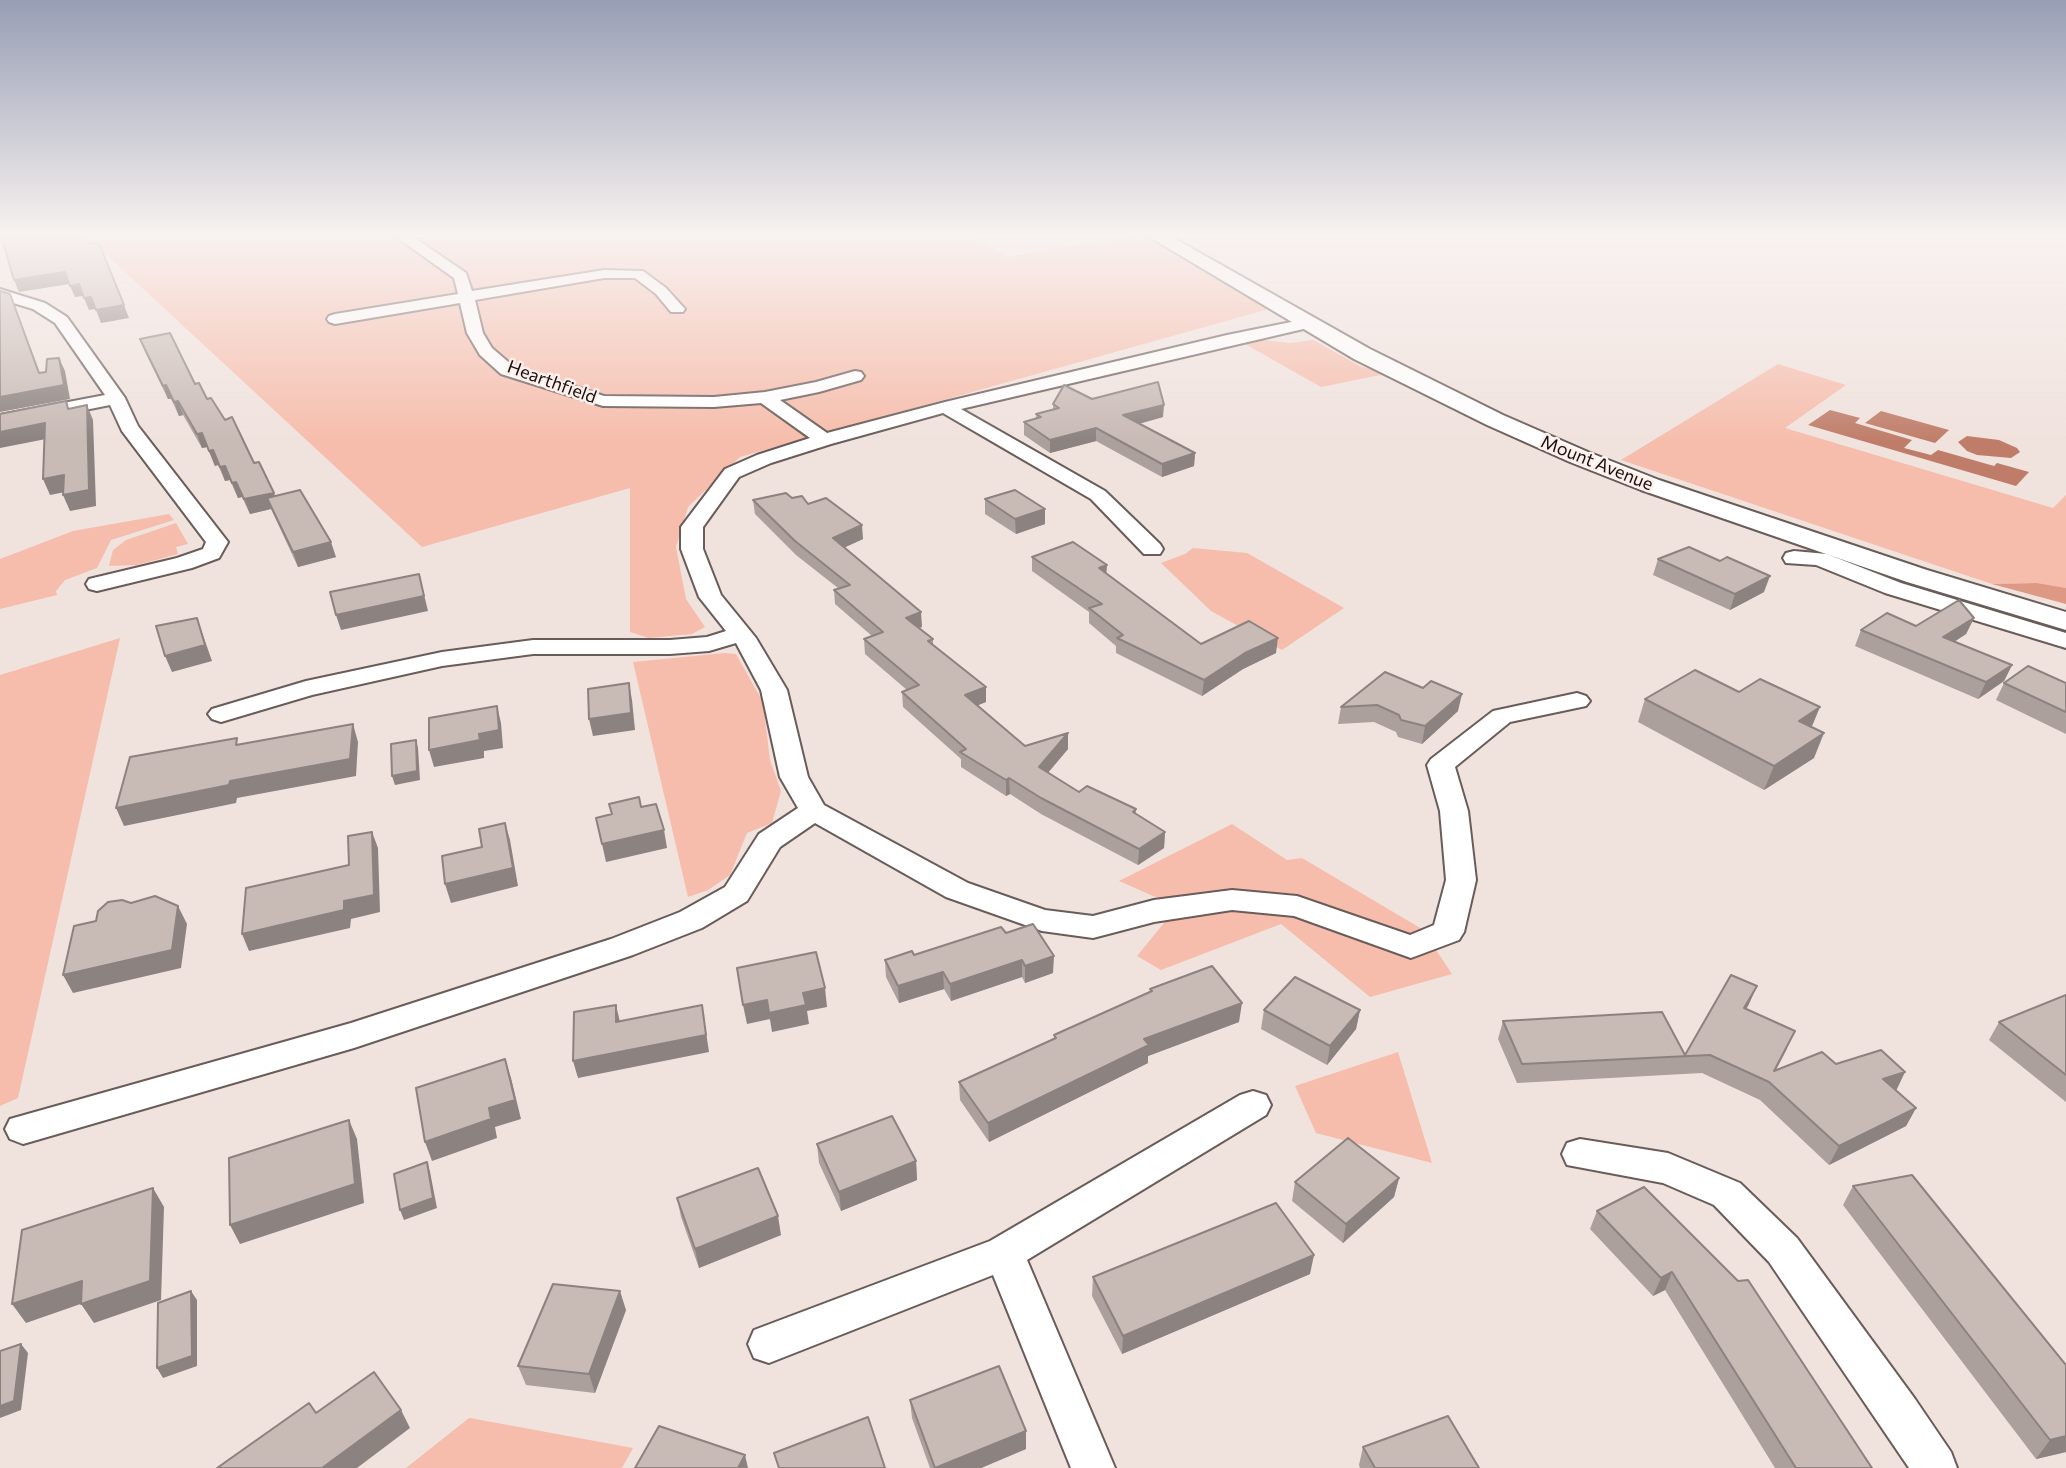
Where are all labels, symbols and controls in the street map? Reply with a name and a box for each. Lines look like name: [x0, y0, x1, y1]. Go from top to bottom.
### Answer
street label: Hearthfield: [504, 356, 600, 408]
street label: Mount Avenue: [1538, 431, 1656, 495]

